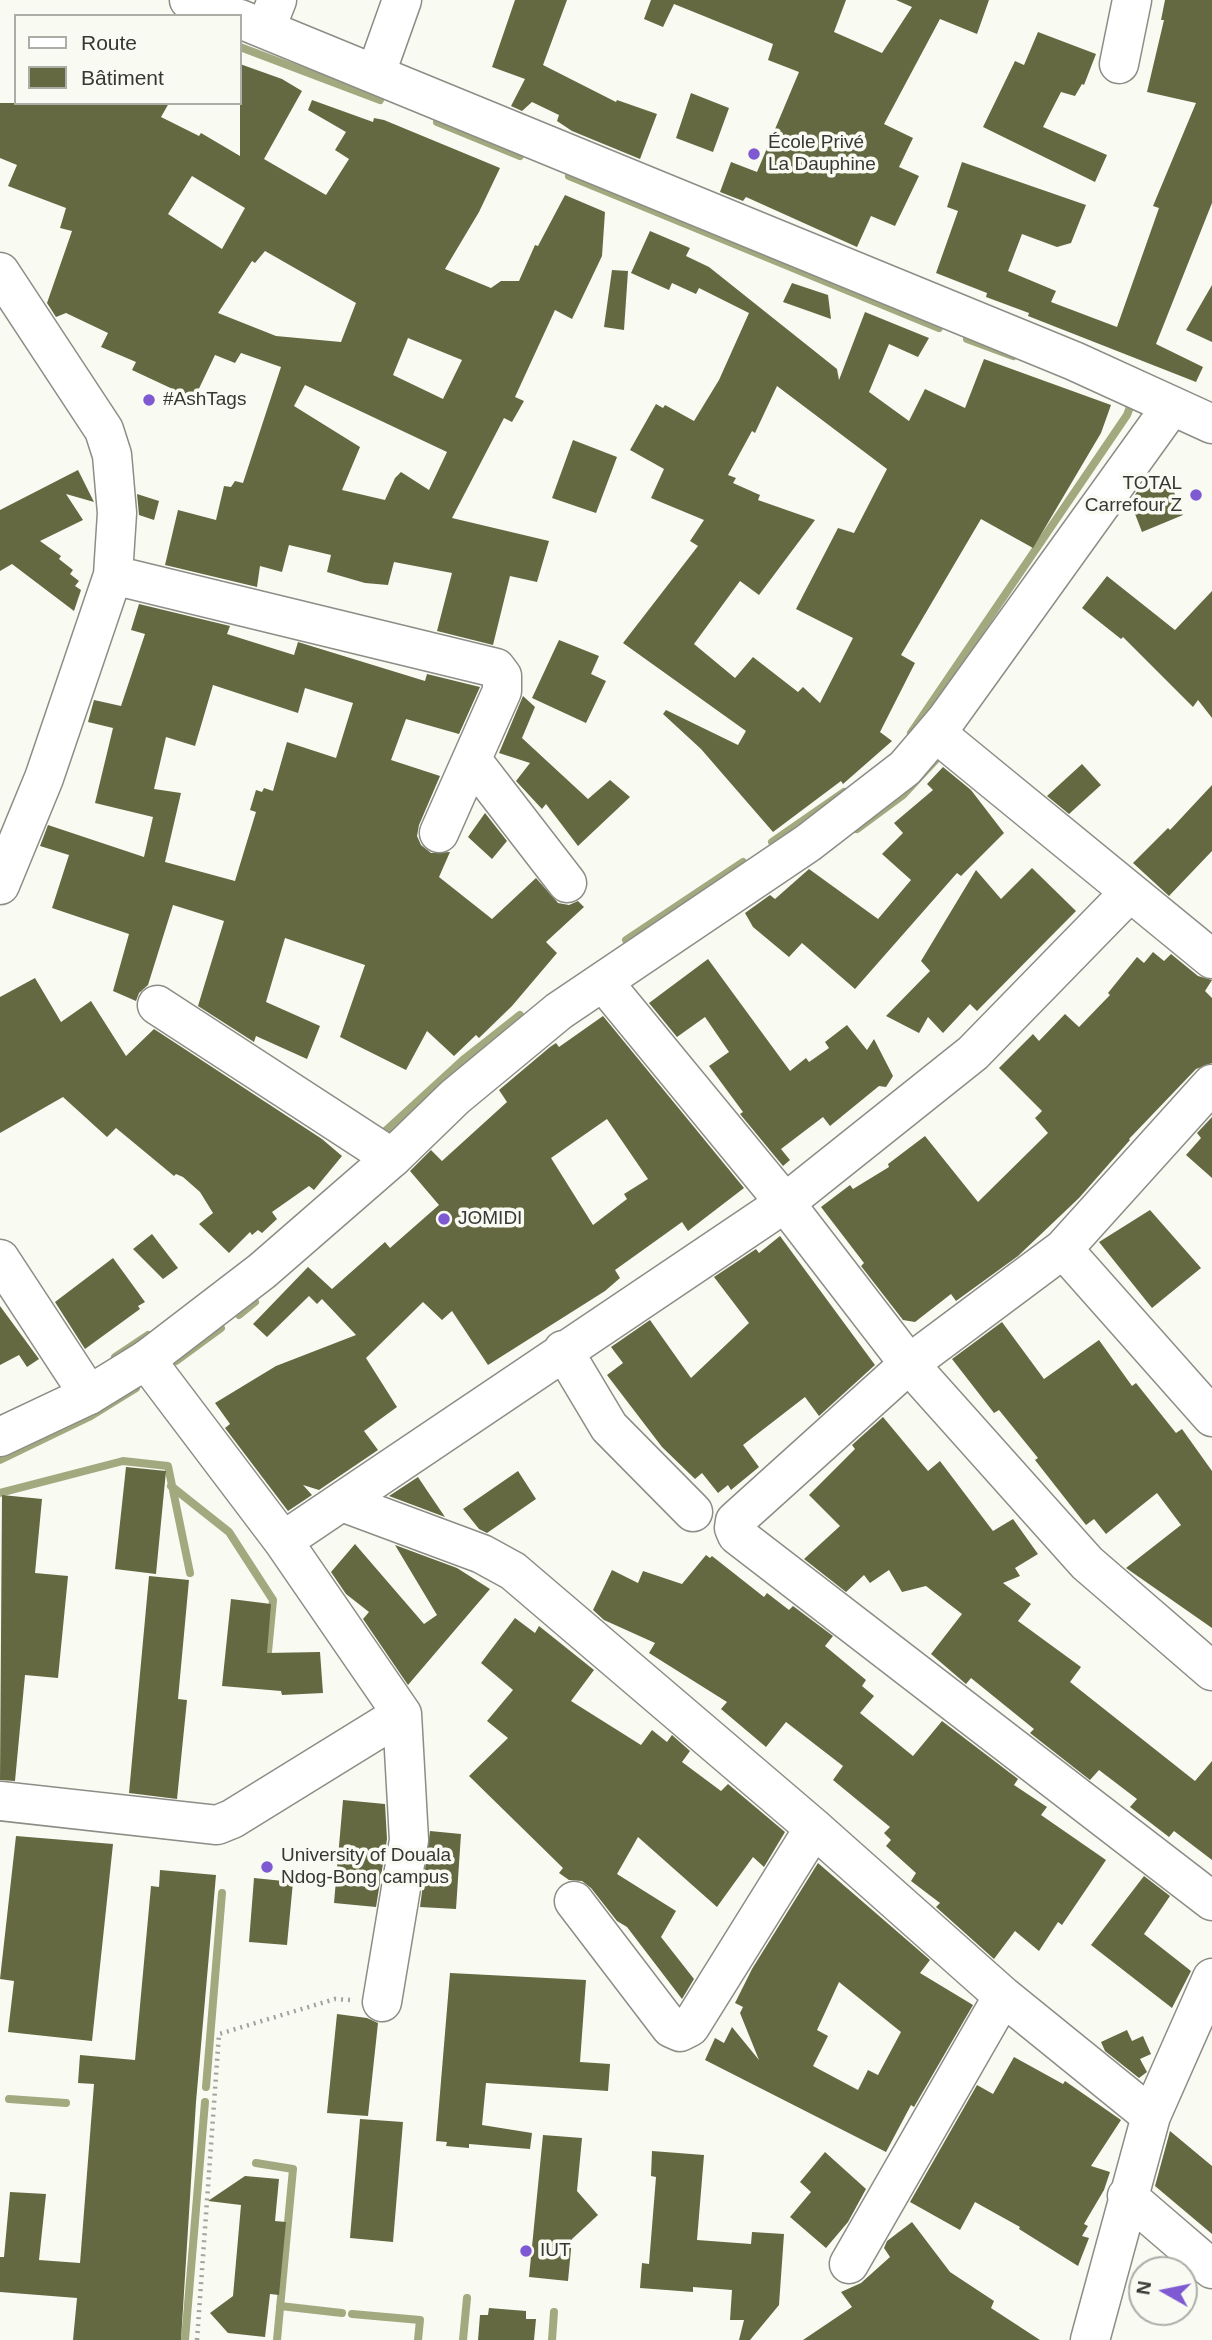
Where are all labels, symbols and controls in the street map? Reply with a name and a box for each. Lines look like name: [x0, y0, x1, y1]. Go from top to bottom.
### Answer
legend: [14, 14, 242, 105]
text: Route: [81, 31, 137, 54]
text: Bâtiment: [81, 66, 164, 89]
place label: École Privé La Dauphine: [768, 132, 876, 176]
marker: École Privé La Dauphine: [746, 146, 762, 162]
place label: #AshTags: [163, 389, 246, 411]
marker: #AshTags: [141, 392, 157, 408]
place label: TOTAL Carrefour Z: [1085, 473, 1182, 517]
marker: TOTAL Carrefour Z: [1188, 487, 1204, 503]
place label: JOMIDI: [458, 1208, 522, 1230]
marker: JOMIDI: [436, 1211, 452, 1227]
place label: University of Douala Ndog-Bong campus: [281, 1845, 451, 1889]
marker: University of Douala Ndog-Bong campus: [259, 1859, 275, 1875]
place label: IUT: [540, 2240, 571, 2262]
marker: IUT: [518, 2243, 534, 2259]
north arrow: [1128, 2256, 1198, 2326]
text: N: [1132, 2280, 1155, 2296]

